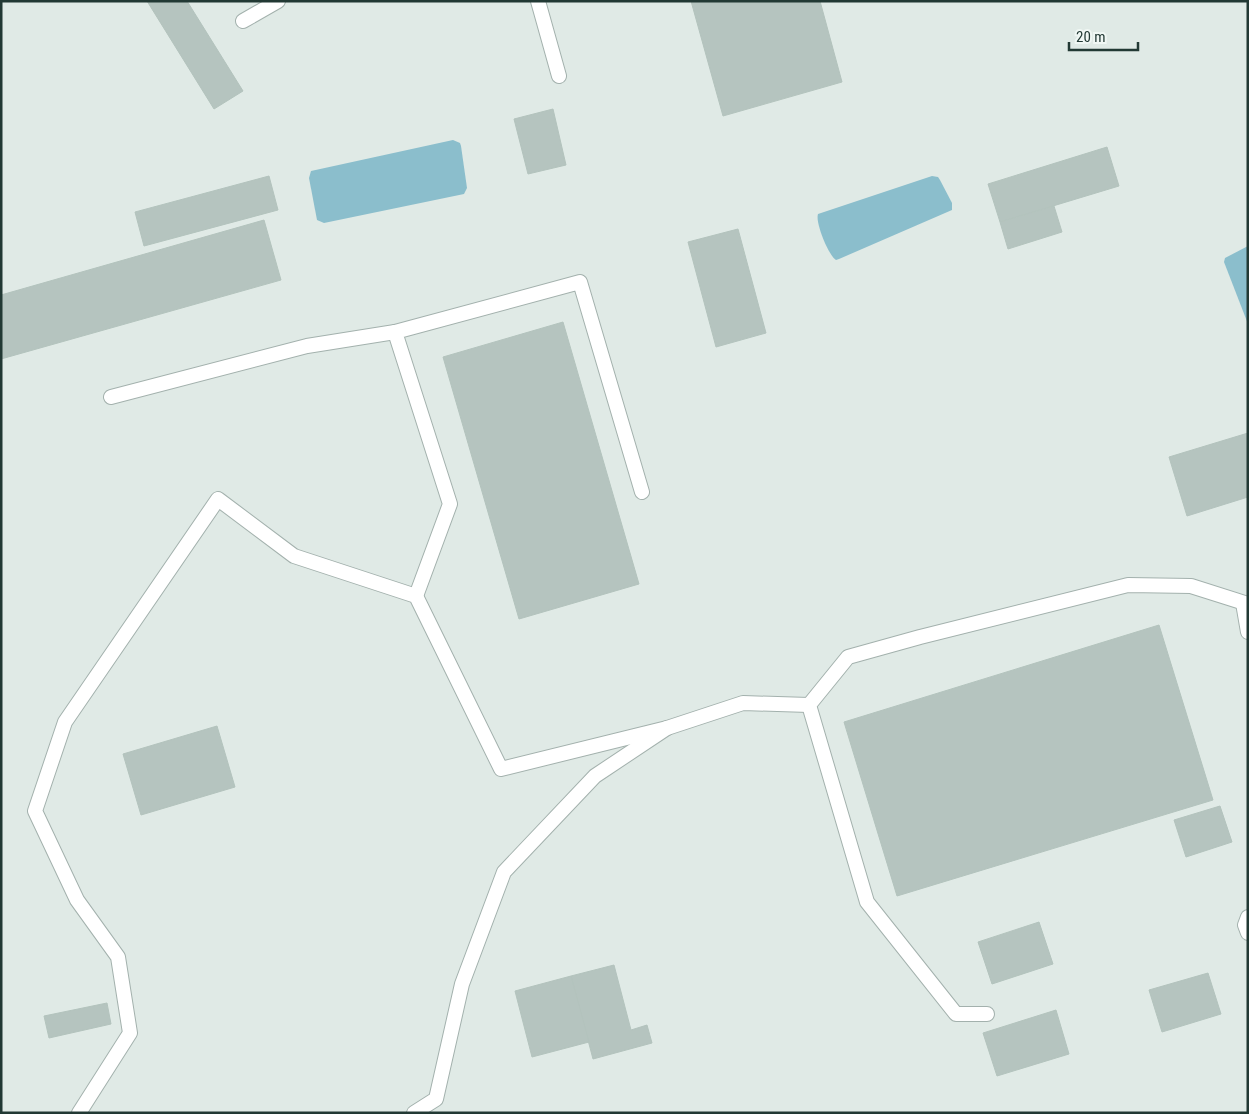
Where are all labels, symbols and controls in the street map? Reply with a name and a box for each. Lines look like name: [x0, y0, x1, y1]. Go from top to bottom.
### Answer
scale bar: [1069, 20, 1138, 52]
text: 20 m: [1076, 28, 1106, 46]

